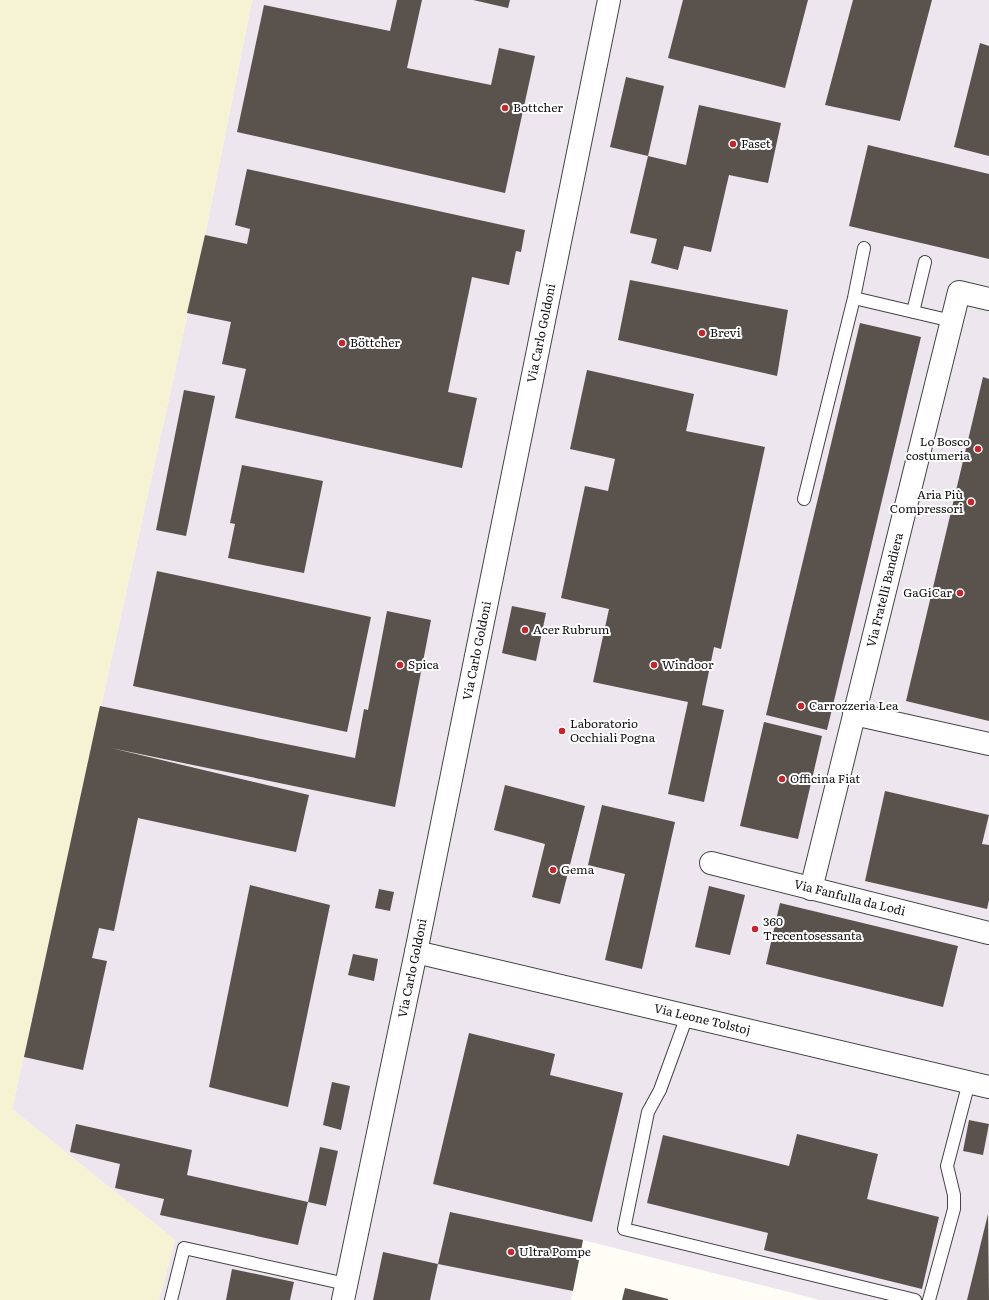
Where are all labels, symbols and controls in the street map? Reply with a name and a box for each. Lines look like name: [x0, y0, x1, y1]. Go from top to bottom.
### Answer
place label: Bottcher: [513, 98, 563, 116]
marker: Bottcher: [500, 103, 510, 113]
place label: Faset: [741, 134, 771, 152]
marker: Faset: [728, 139, 738, 149]
street label: Via Carlo Goldoni: [522, 282, 559, 384]
place label: Brevi: [710, 323, 741, 341]
marker: Brevi: [697, 328, 707, 338]
place label: Böttcher: [350, 333, 400, 351]
marker: Böttcher: [337, 338, 347, 348]
place label: Lo Bosco costumeria: [906, 432, 971, 464]
marker: Lo Bosco costumeria: [973, 444, 983, 454]
place label: Aria Più Compressori: [890, 485, 963, 517]
marker: Aria Più Compressori: [966, 497, 976, 507]
street label: Via Fratelli Bandiera: [861, 530, 907, 649]
place label: GaGiCar: [903, 583, 952, 601]
marker: GaGiCar: [955, 588, 965, 598]
street label: Via Carlo Goldoni: [457, 599, 495, 702]
place label: Acer Rubrum: [533, 620, 610, 638]
marker: Acer Rubrum: [520, 625, 530, 635]
place label: Spica: [408, 655, 440, 673]
place label: Windoor: [662, 655, 714, 673]
marker: Spica: [395, 660, 405, 670]
marker: Windoor: [649, 660, 659, 670]
place label: Carrozzeria Lea: [809, 696, 899, 714]
marker: Carrozzeria Lea: [796, 701, 806, 711]
place label: Laboratorio Occhiali Pogna: [570, 714, 656, 746]
marker: Laboratorio Occhiali Pogna: [557, 726, 567, 736]
place label: Officina Fiat: [790, 769, 860, 787]
marker: Officina Fiat: [777, 774, 787, 784]
place label: Gema: [561, 860, 595, 878]
marker: Gema: [548, 865, 558, 875]
street label: Via Fanfulla da Lodi: [792, 874, 908, 920]
place label: 360 Trecentosessanta: [763, 912, 863, 944]
street label: Via Carlo Goldoni: [392, 917, 431, 1019]
marker: 360 Trecentosessanta: [750, 924, 760, 934]
street label: Via Leone Tolstoj: [652, 998, 752, 1039]
place label: Ultra Pompe: [519, 1242, 591, 1260]
marker: Ultra Pompe: [506, 1247, 516, 1257]

